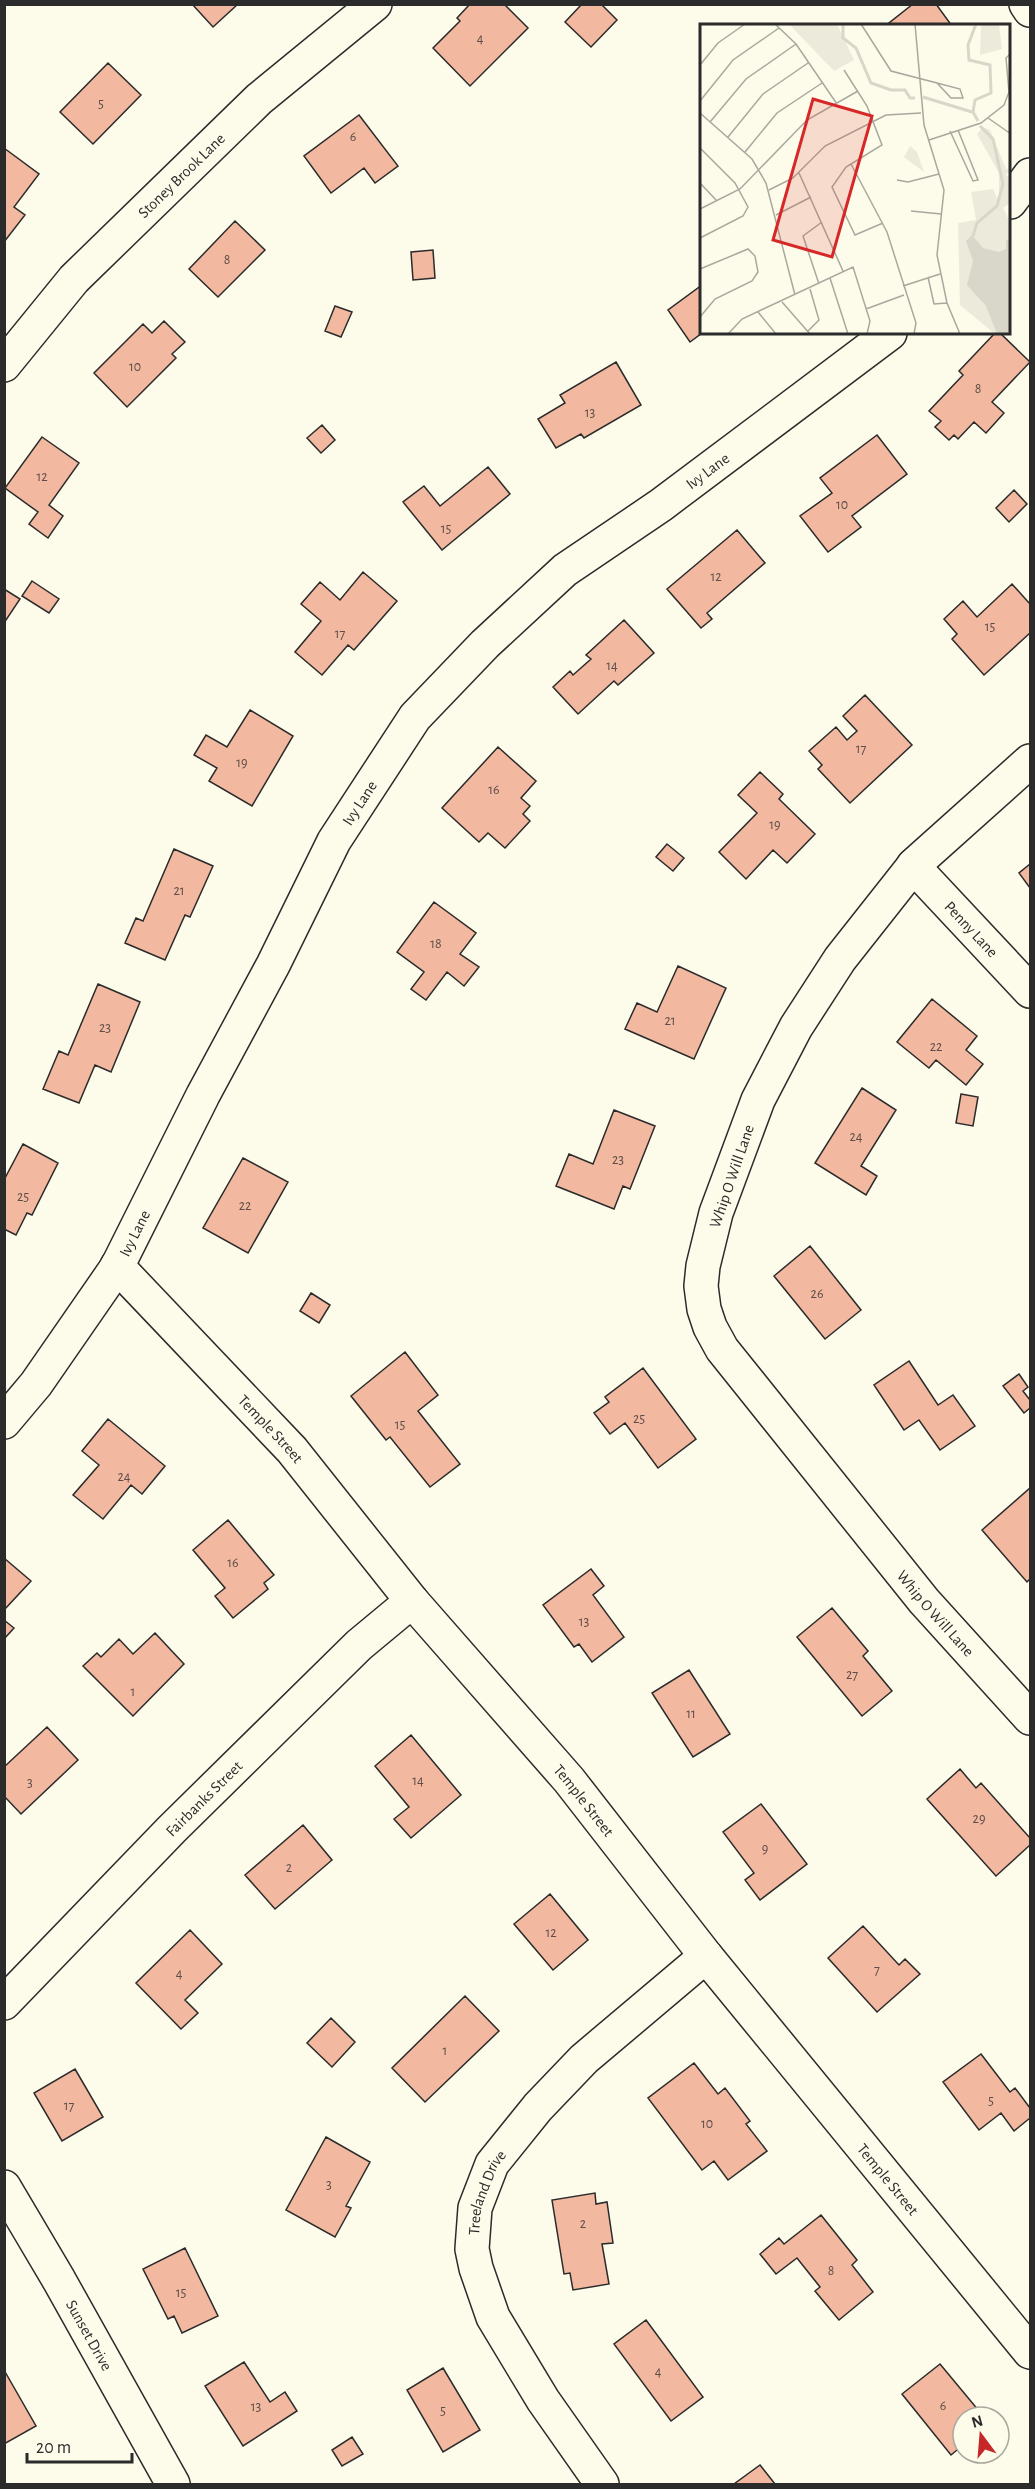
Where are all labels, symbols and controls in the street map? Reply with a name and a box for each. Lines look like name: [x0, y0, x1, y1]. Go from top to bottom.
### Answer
inset map: [700, 24, 1011, 334]
house number: 4: [477, 32, 484, 46]
house number: 5: [98, 97, 104, 111]
street label: Stoney Brook Lane: [135, 130, 228, 221]
house number: 6: [350, 130, 356, 144]
house number: 8: [224, 253, 230, 267]
house number: 10: [129, 360, 141, 374]
house number: 8: [975, 382, 981, 396]
house number: 13: [585, 406, 596, 420]
street label: Ivy Lane: [683, 450, 732, 492]
house number: 12: [36, 470, 48, 484]
house number: 10: [836, 498, 848, 512]
house number: 15: [441, 522, 451, 536]
house number: 12: [710, 570, 722, 584]
house number: 15: [985, 620, 995, 634]
house number: 17: [335, 627, 345, 641]
house number: 14: [606, 659, 618, 673]
house number: 17: [856, 742, 866, 756]
house number: 19: [236, 756, 248, 770]
street label: Ivy Lane: [340, 778, 380, 828]
house number: 16: [488, 783, 500, 797]
house number: 19: [769, 818, 781, 832]
house number: 21: [173, 884, 185, 898]
street label: Penny Lane: [941, 898, 1001, 961]
house number: 18: [430, 937, 442, 951]
house number: 21: [664, 1014, 676, 1028]
house number: 23: [99, 1021, 111, 1035]
house number: 22: [930, 1040, 942, 1054]
street label: Whip O Will Lane: [707, 1123, 757, 1230]
house number: 24: [849, 1130, 863, 1144]
house number: 23: [612, 1153, 624, 1167]
house number: 25: [17, 1190, 29, 1204]
house number: 22: [239, 1199, 251, 1213]
street label: Ivy Lane: [117, 1208, 153, 1259]
house number: 26: [811, 1287, 823, 1301]
street label: Temple Street: [235, 1392, 306, 1466]
house number: 25: [633, 1412, 645, 1426]
house number: 15: [395, 1418, 405, 1432]
house number: 24: [117, 1470, 131, 1484]
house number: 16: [227, 1556, 239, 1570]
street label: Whip O Will Lane: [894, 1568, 977, 1660]
house number: 13: [579, 1615, 590, 1629]
house number: 27: [846, 1668, 858, 1682]
house number: 1: [131, 1685, 135, 1699]
house number: 11: [686, 1707, 696, 1721]
street label: Fairbanks Street: [163, 1758, 246, 1840]
street label: Temple Street: [550, 1762, 617, 1840]
house number: 14: [412, 1774, 424, 1788]
house number: 3: [27, 1776, 33, 1790]
house number: 29: [973, 1812, 985, 1826]
house number: 9: [762, 1842, 768, 1856]
house number: 2: [286, 1861, 292, 1875]
house number: 12: [545, 1926, 557, 1940]
house number: 7: [874, 1963, 880, 1977]
house number: 4: [176, 1967, 183, 1981]
house number: 1: [443, 2044, 447, 2058]
house number: 5: [988, 2094, 994, 2108]
house number: 17: [64, 2099, 74, 2113]
house number: 10: [701, 2117, 713, 2131]
street label: Temple Street: [854, 2141, 921, 2218]
street label: Treeland Drive: [466, 2147, 509, 2236]
house number: 3: [326, 2178, 332, 2192]
house number: 2: [580, 2217, 586, 2231]
house number: 8: [828, 2264, 834, 2278]
house number: 15: [176, 2286, 186, 2300]
street label: Sunset Drive: [63, 2297, 115, 2373]
house number: 4: [655, 2365, 662, 2379]
house number: 6: [940, 2399, 946, 2413]
house number: 13: [251, 2400, 262, 2414]
house number: 5: [440, 2404, 446, 2418]
north arrow: [951, 2405, 1011, 2465]
text: N: [970, 2412, 985, 2431]
scale bar: [27, 2426, 132, 2464]
text: 20 m: [36, 2439, 71, 2457]

